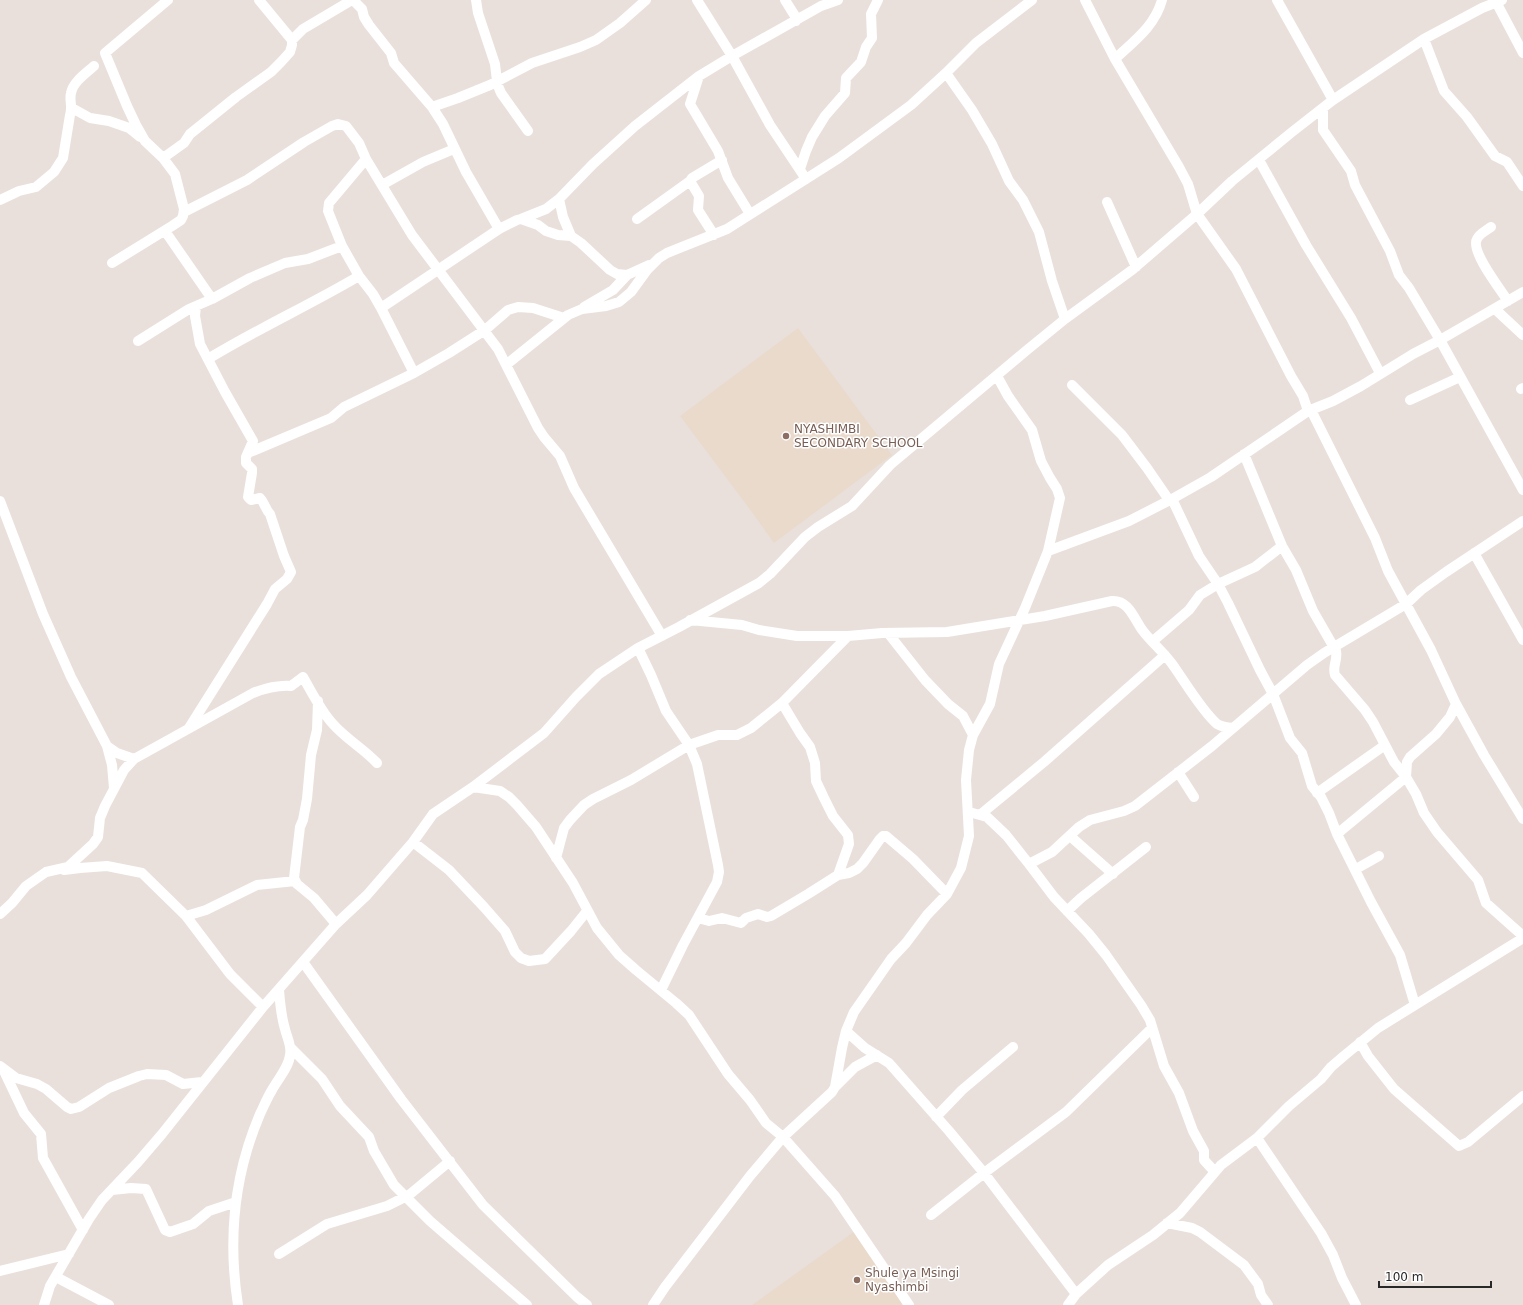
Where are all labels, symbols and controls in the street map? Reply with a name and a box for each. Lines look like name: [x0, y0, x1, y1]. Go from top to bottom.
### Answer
place label: NYASHIMBI SECONDARY SCHOOL: [794, 422, 923, 450]
marker: NYASHIMBI SECONDARY SCHOOL: [781, 431, 791, 441]
scale bar: [1379, 1263, 1491, 1289]
place label: Shule ya Msingi Nyashimbi: [865, 1266, 959, 1294]
text: 100 m: [1385, 1270, 1423, 1284]
marker: Shule ya Msingi Nyashimbi: [852, 1275, 862, 1285]

